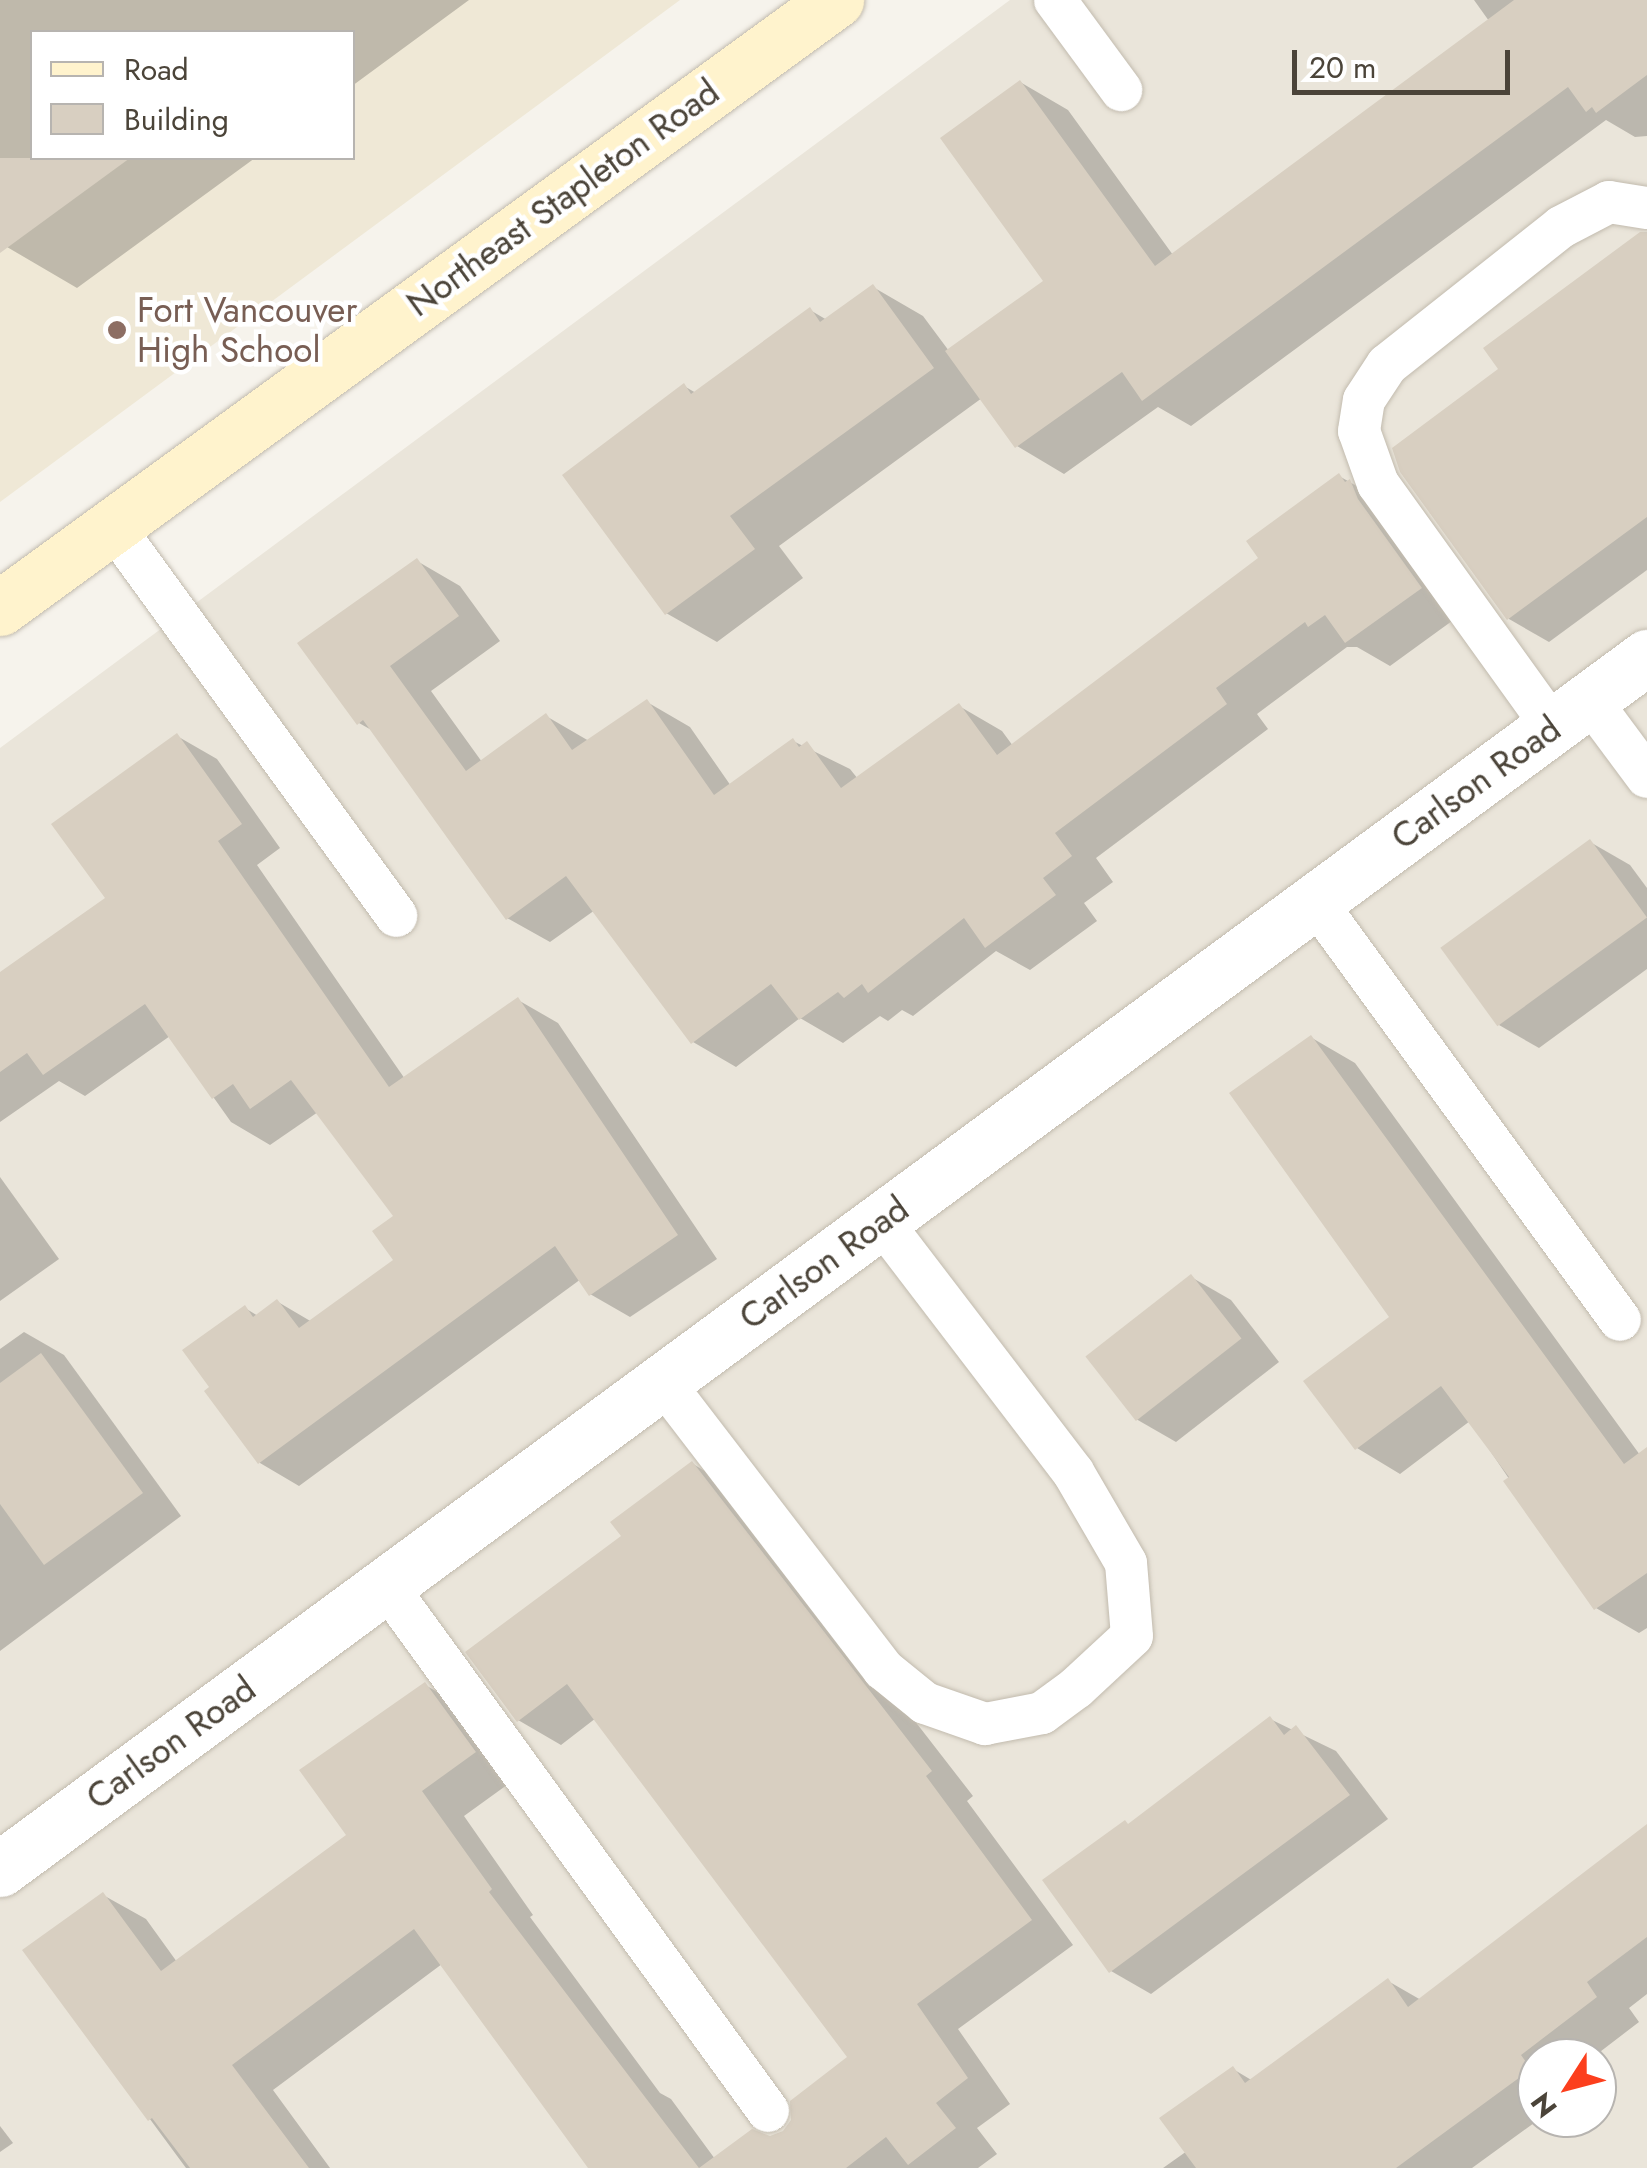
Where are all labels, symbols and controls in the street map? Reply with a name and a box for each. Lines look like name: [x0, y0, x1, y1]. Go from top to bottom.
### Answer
legend: [30, 30, 355, 160]
scale bar: [1297, 30, 1514, 92]
text: 20 m: [1309, 46, 1376, 89]
text: Road: [124, 48, 189, 91]
street label: Northeast Stapleton Road: [399, 71, 727, 325]
text: Building: [124, 98, 229, 141]
place label: Fort Vancouver High School: [137, 289, 357, 371]
marker: Fort Vancouver High School: [106, 319, 128, 341]
street label: Carlson Road: [1383, 708, 1569, 858]
street label: Carlson Road: [731, 1188, 917, 1338]
street label: Carlson Road: [78, 1668, 264, 1818]
north arrow: [1517, 2038, 1617, 2138]
text: N: [1521, 2084, 1567, 2126]

